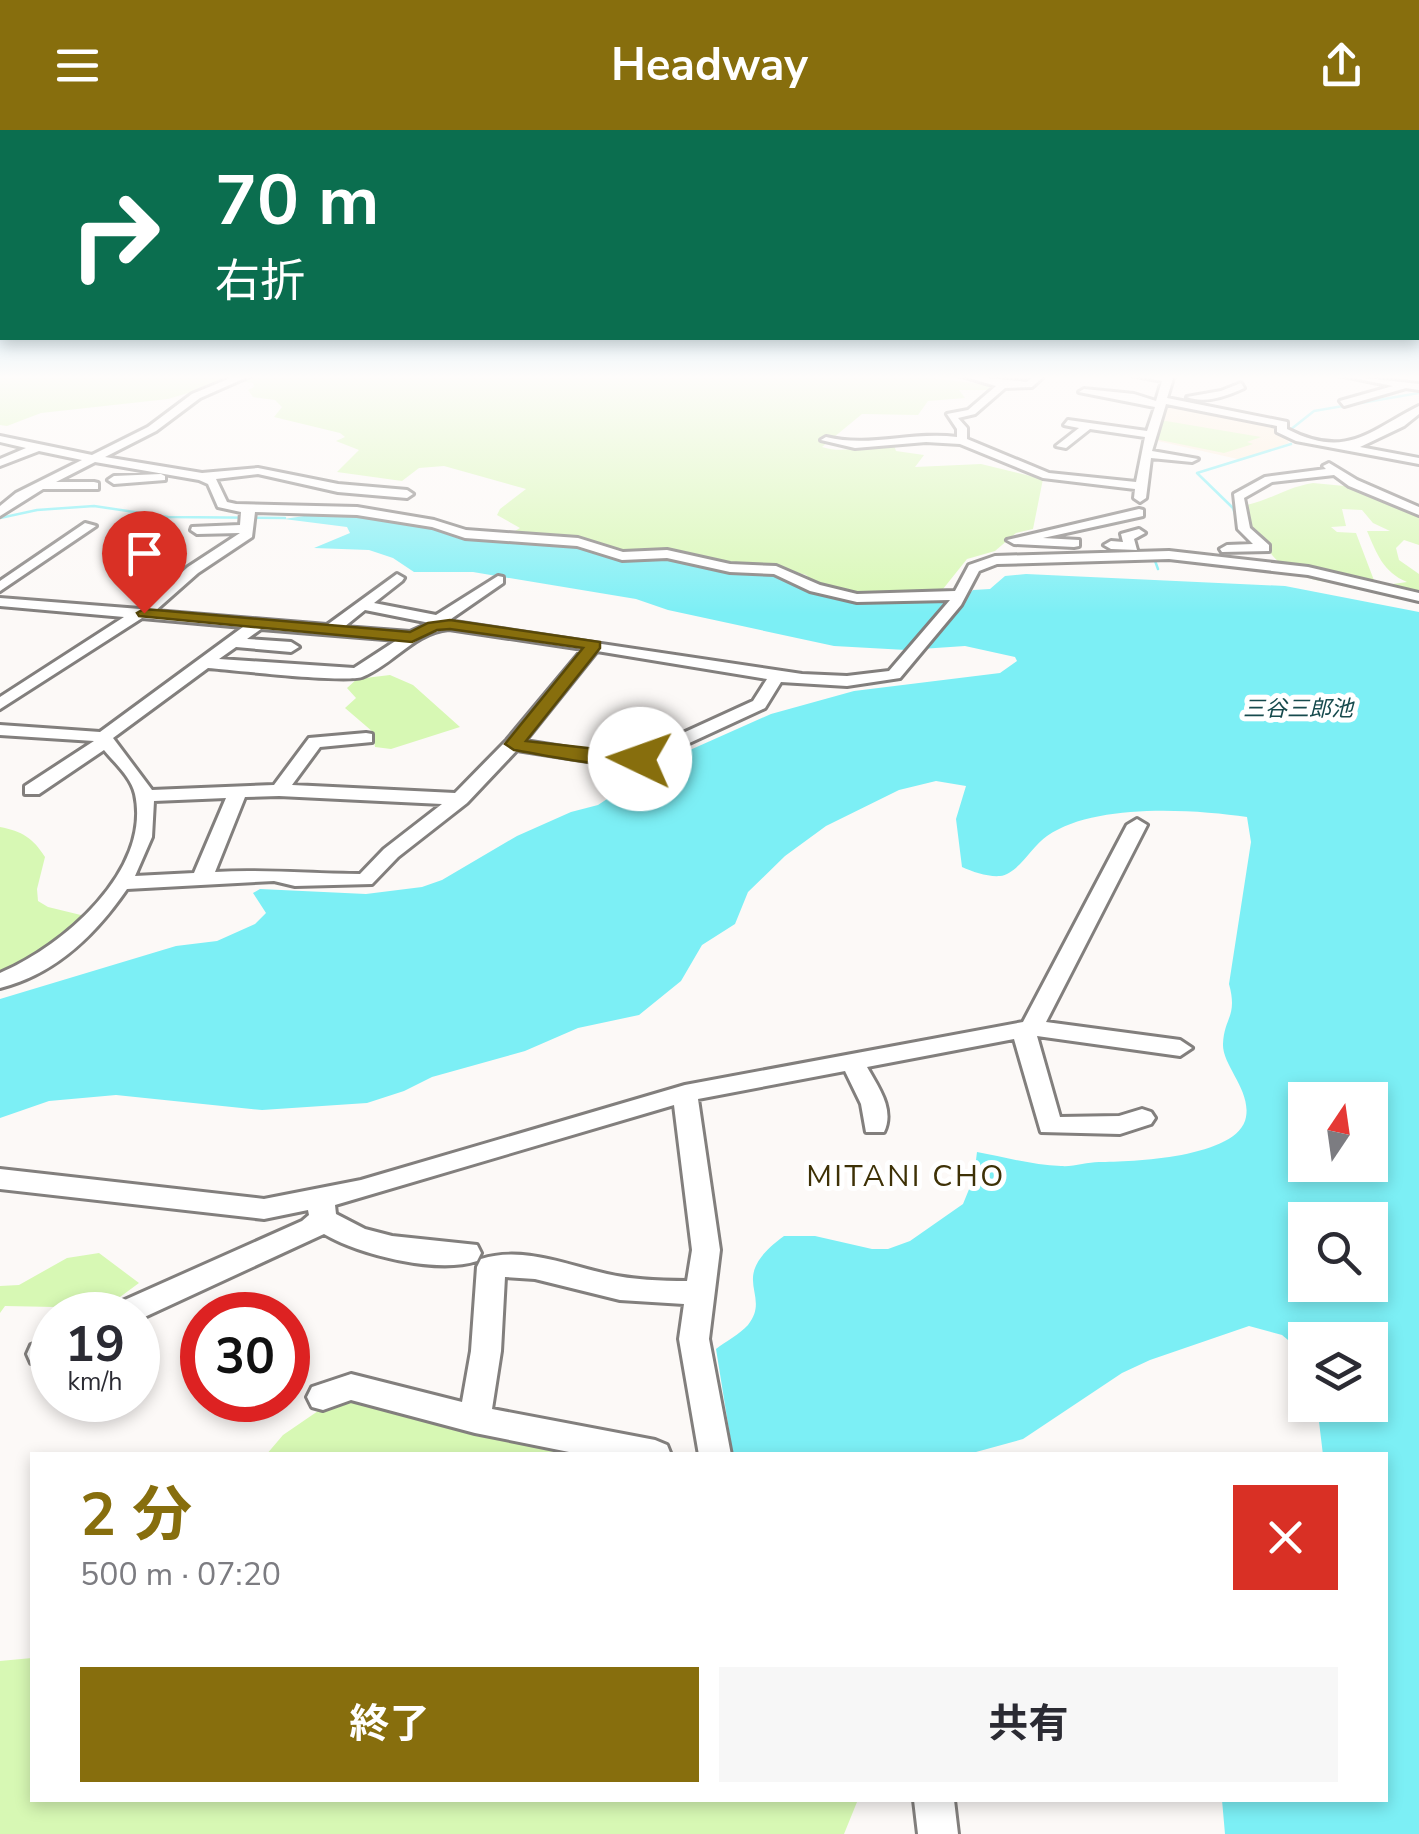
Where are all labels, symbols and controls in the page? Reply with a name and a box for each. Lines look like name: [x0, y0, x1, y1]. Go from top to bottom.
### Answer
text: Headway: [611, 35, 808, 96]
icon: menu: [50, 38, 105, 93]
icon: share: [1314, 38, 1369, 93]
text: 70 m: [215, 153, 379, 249]
icon: right: [50, 170, 180, 300]
text: 右折: [215, 251, 305, 312]
pin: [102, 511, 187, 614]
icon: arrive: [117, 526, 172, 581]
water label: 三谷三郎池: [1243, 694, 1355, 724]
position arrow: [588, 707, 692, 811]
north arrow: [1288, 1082, 1388, 1182]
map controls: [1288, 1082, 1388, 1422]
district label: MITANI CHO: [806, 1156, 1006, 1197]
button: search: [1288, 1202, 1388, 1302]
speed limit sign: 30: [180, 1292, 310, 1422]
text: 19: [65, 1310, 125, 1379]
button: layers: [1288, 1322, 1388, 1422]
text: km/h: [67, 1365, 123, 1399]
text: 2 分: [80, 1474, 192, 1556]
button: close: [1233, 1485, 1338, 1590]
text: 500 m · 07:20: [80, 1553, 281, 1596]
button: 終了: [80, 1667, 699, 1782]
button: 共有: [719, 1667, 1338, 1782]

